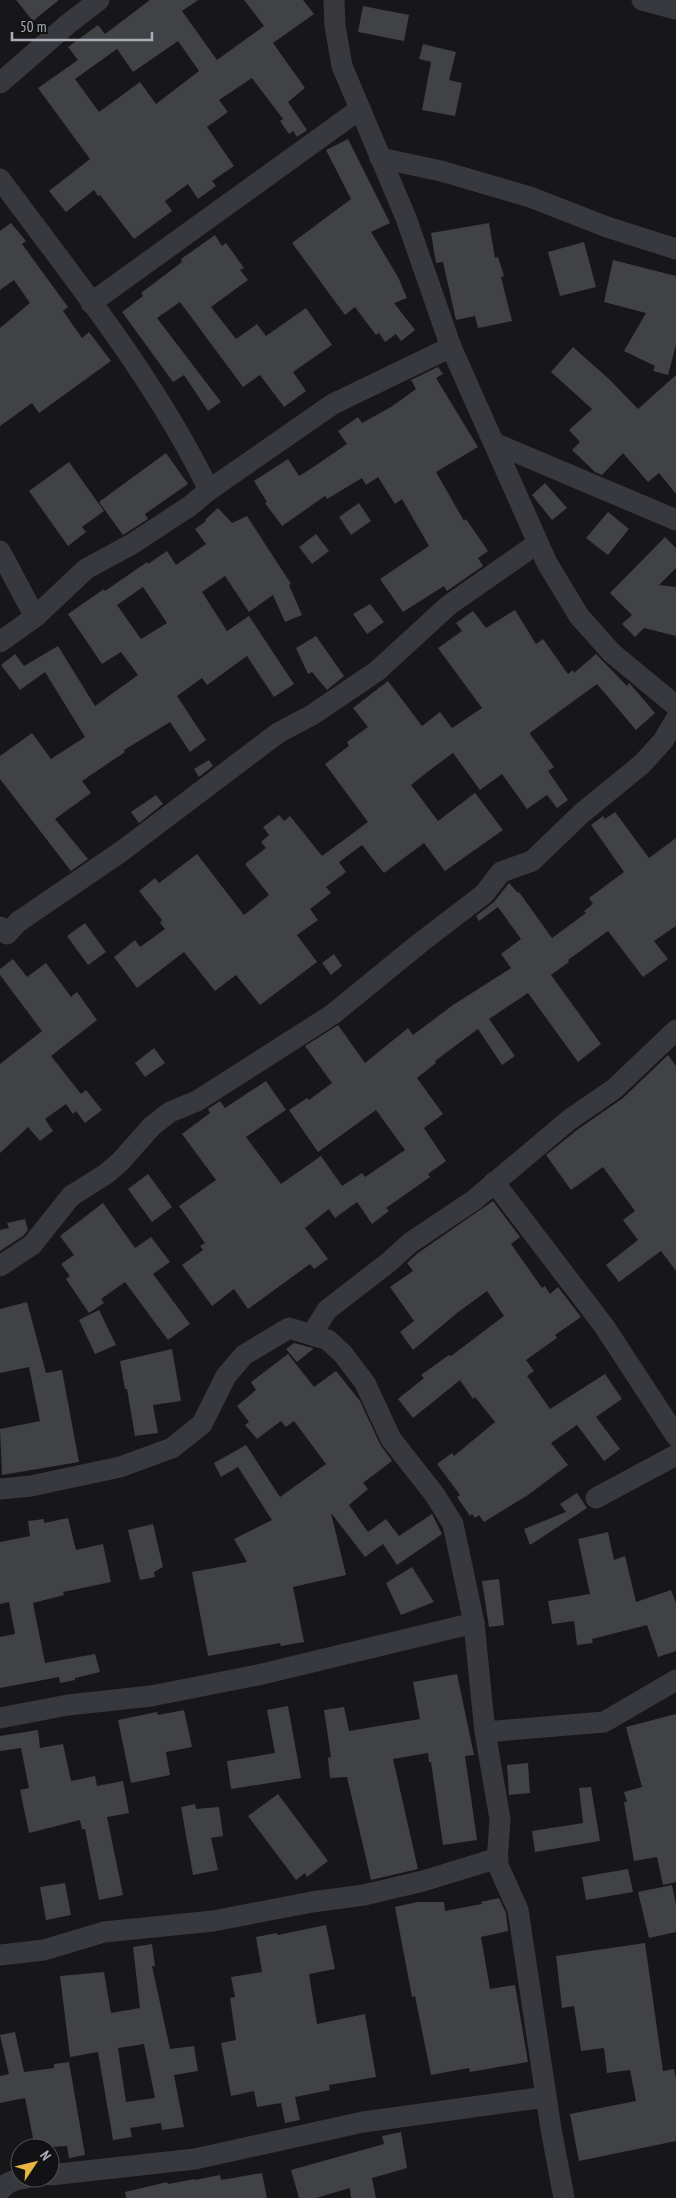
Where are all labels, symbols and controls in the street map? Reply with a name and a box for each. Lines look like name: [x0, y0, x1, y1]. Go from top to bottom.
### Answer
scale bar: [12, 10, 152, 42]
text: 50 m: [20, 17, 46, 36]
north arrow: [10, 2138, 60, 2188]
text: N: [36, 2147, 55, 2164]

